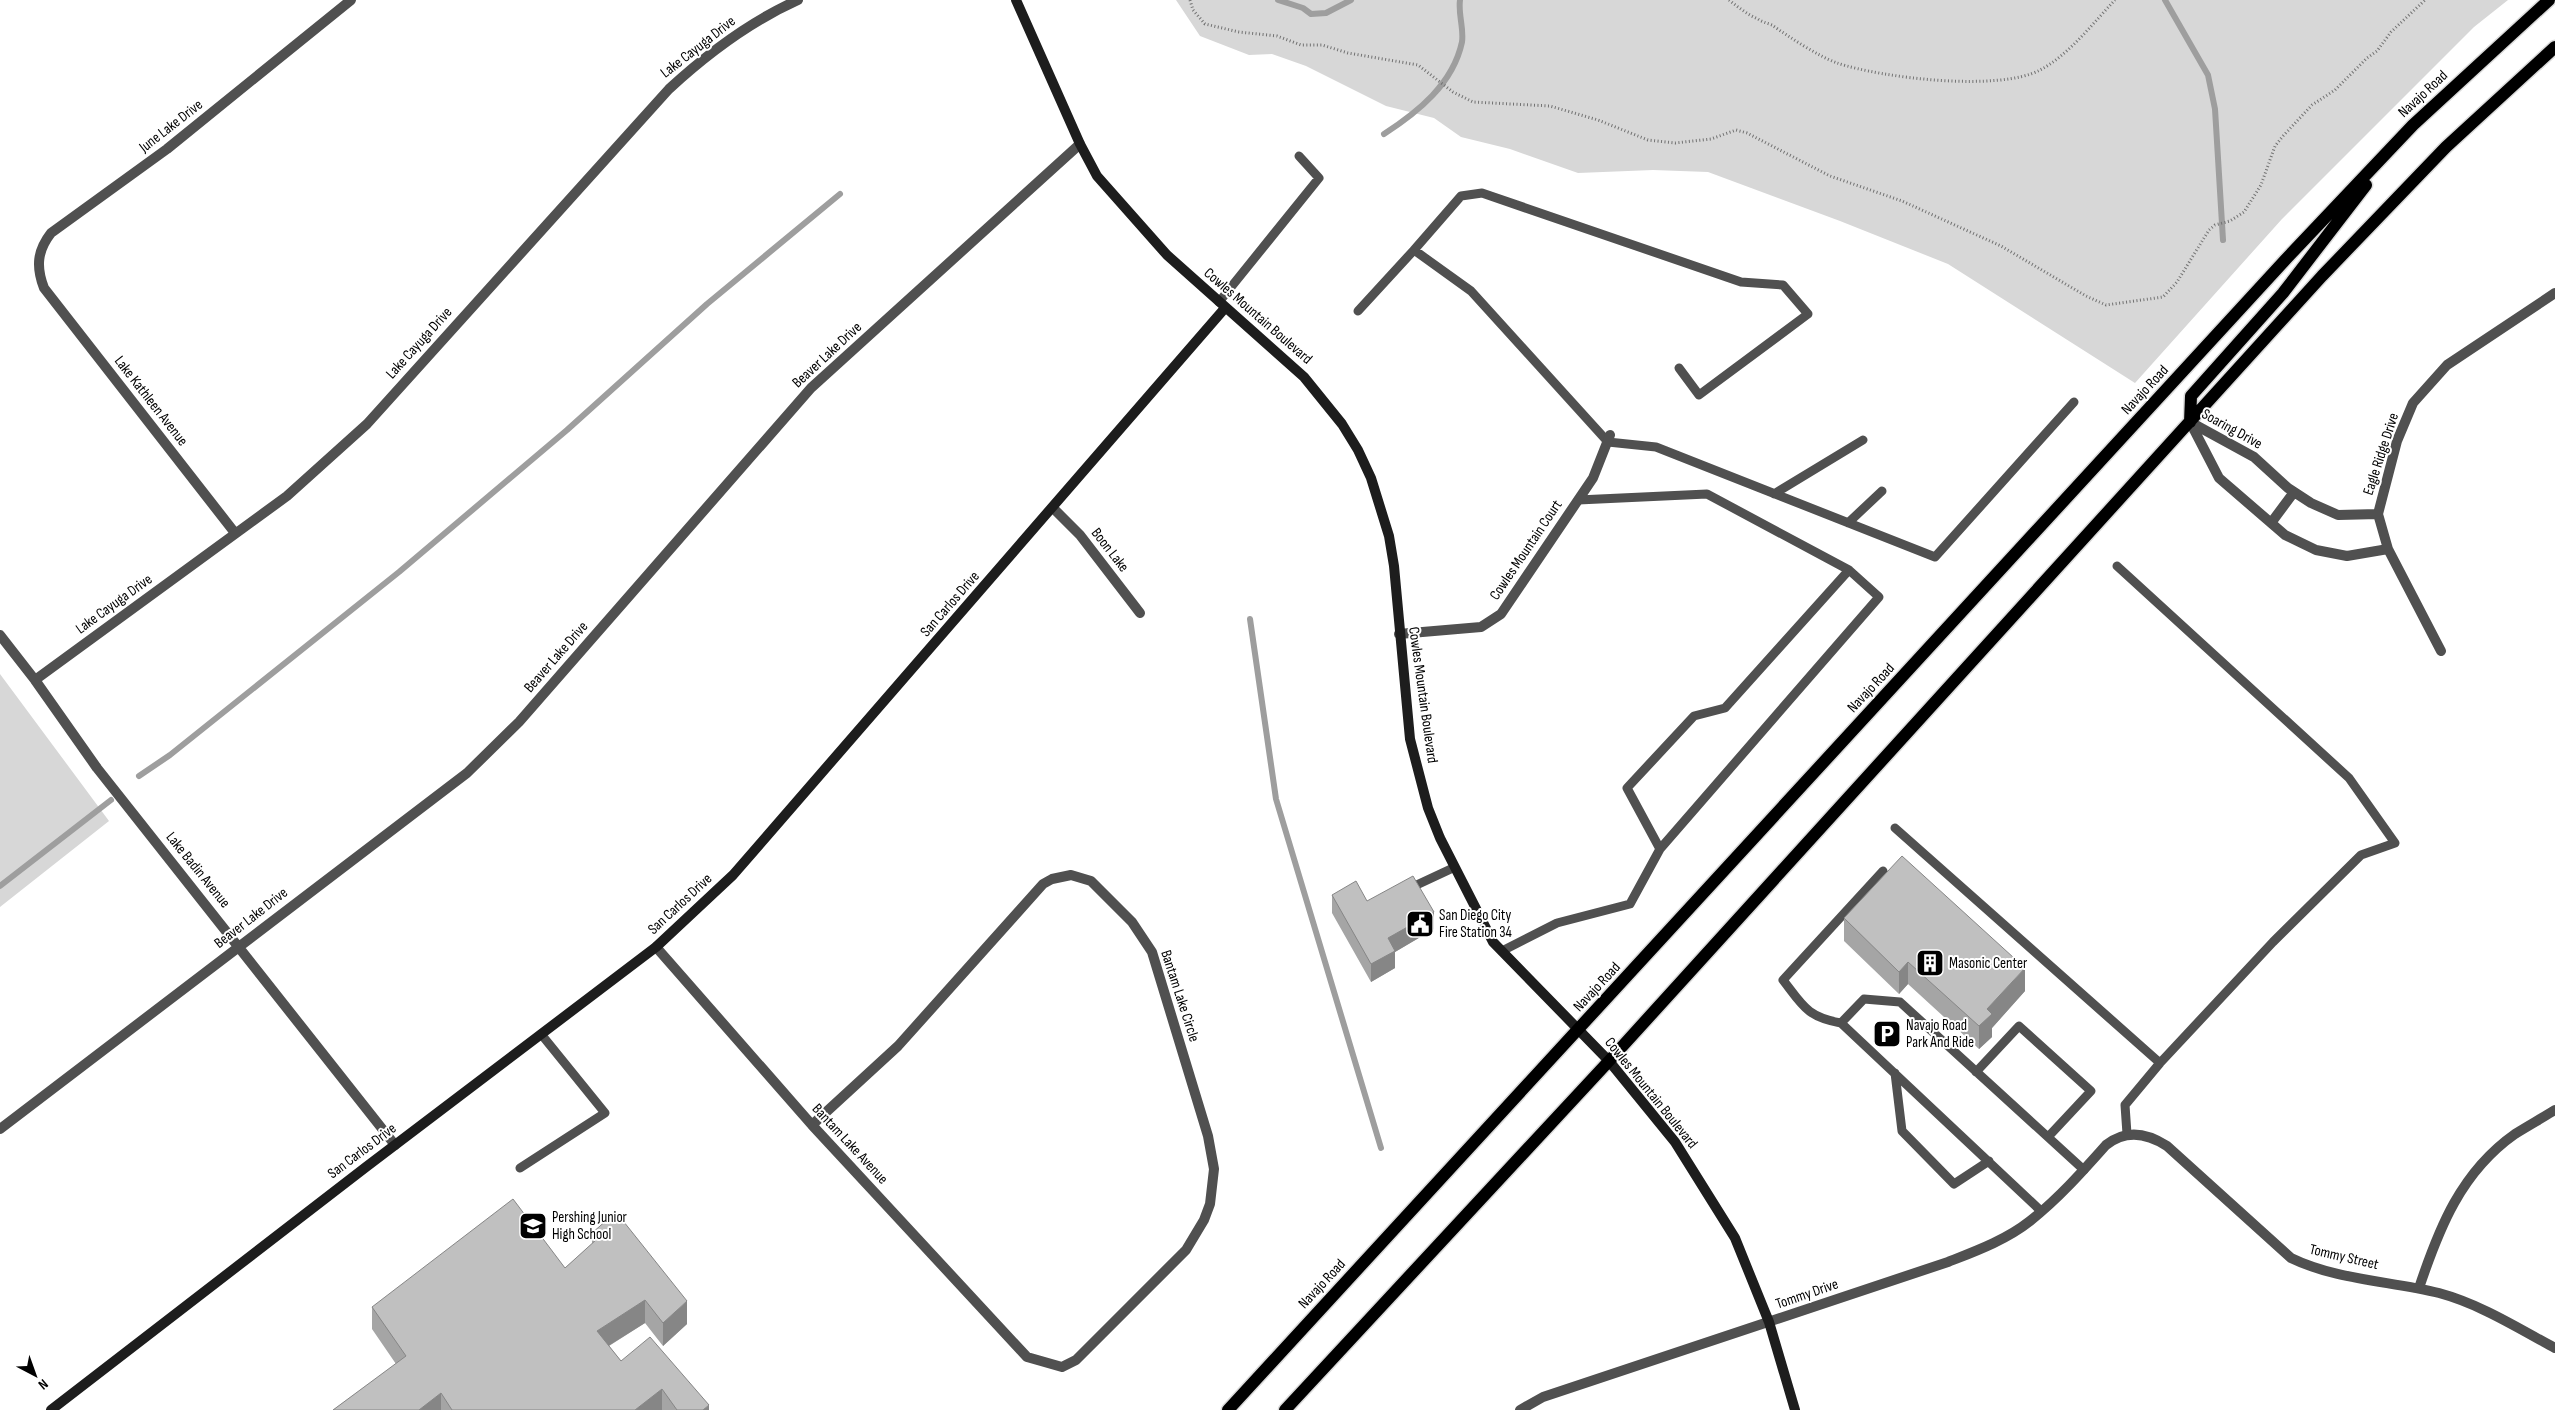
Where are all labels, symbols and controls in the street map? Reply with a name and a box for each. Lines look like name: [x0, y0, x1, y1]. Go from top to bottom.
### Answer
street label: Lake Cayuga Drive: [657, 12, 739, 82]
street label: Navajo Road: [2394, 66, 2452, 122]
street label: June Lake Drive: [135, 95, 207, 157]
street label: Cowles Mountain Boulevard: [1200, 264, 1316, 368]
street label: Lake Cayuga Drive: [382, 303, 456, 383]
street label: Beaver Lake Drive: [788, 318, 866, 392]
street label: Lake Kathleen Avenue: [110, 352, 192, 450]
street label: Navajo Road: [2117, 361, 2173, 419]
street label: Soaring Drive: [2198, 405, 2266, 453]
street label: Eagle Ridge Drive: [2359, 410, 2403, 498]
street label: Cowles Mountain Court: [1485, 496, 1567, 604]
street label: Boon Lake: [1087, 524, 1133, 576]
street label: San Carlos Drive: [916, 567, 984, 641]
street label: Lake Cayuga Drive: [72, 570, 156, 638]
street label: Beaver Lake Drive: [520, 617, 592, 697]
street label: Cowles Mountain Boulevard: [1404, 626, 1442, 764]
street label: Navajo Road: [1843, 659, 1899, 717]
street label: Lake Badin Avenue: [162, 828, 234, 912]
street label: San Carlos Drive: [644, 869, 716, 939]
street label: Beaver Lake Drive: [210, 883, 292, 953]
place label: San Diego City Fire Station 34: [1439, 906, 1512, 942]
public building icon: San Diego City Fire Station 34: [1405, 909, 1435, 939]
street label: Bantam Lake Circle: [1156, 948, 1204, 1044]
building icon: Masonic Center: [1915, 948, 1945, 978]
place label: Masonic Center: [1949, 954, 2028, 973]
street label: Navajo Road: [1569, 958, 1625, 1016]
place label: Navajo Road Park And Ride: [1906, 1016, 1974, 1052]
parking icon: Navajo Road Park And Ride: [1872, 1019, 1902, 1049]
street label: Cowles Mountain Boulevard: [1600, 1034, 1702, 1152]
street label: Bantam Lake Avenue: [808, 1100, 892, 1188]
street label: San Carlos Drive: [324, 1119, 400, 1183]
place label: Pershing Junior High School: [552, 1208, 628, 1244]
school or university icon: Pershing Junior High School: [518, 1211, 548, 1241]
street label: Tommy Street: [2308, 1240, 2381, 1274]
street label: Navajo Road: [1294, 1255, 1350, 1313]
street label: Tommy Drive: [1773, 1274, 1841, 1314]
north arrow: [10, 1350, 60, 1400]
text: N: [35, 1376, 52, 1393]

